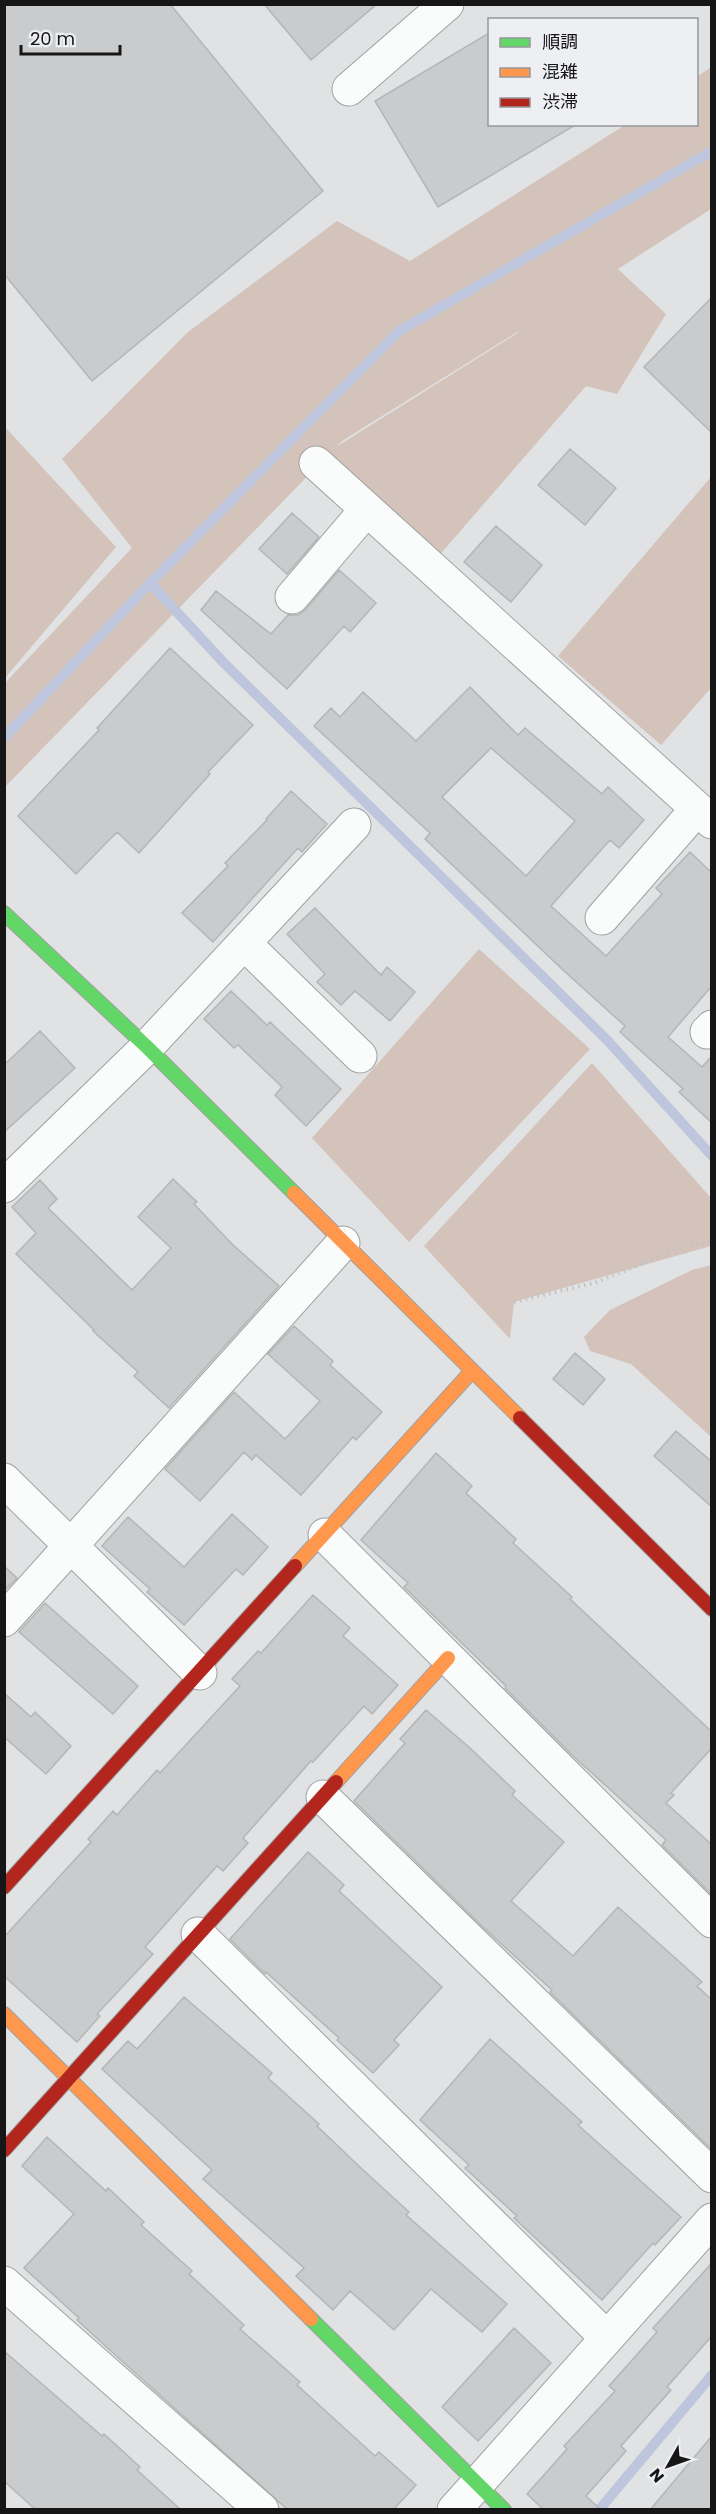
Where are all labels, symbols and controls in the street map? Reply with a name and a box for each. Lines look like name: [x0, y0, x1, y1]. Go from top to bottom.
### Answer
scale bar: [21, 18, 120, 56]
legend: [488, 18, 698, 126]
text: 20 m: [30, 26, 75, 51]
text: 順調: [542, 29, 578, 54]
text: 混雑: [542, 59, 578, 84]
text: 渋滞: [542, 89, 578, 114]
north arrow: [638, 2436, 698, 2496]
text: N: [644, 2463, 670, 2487]

